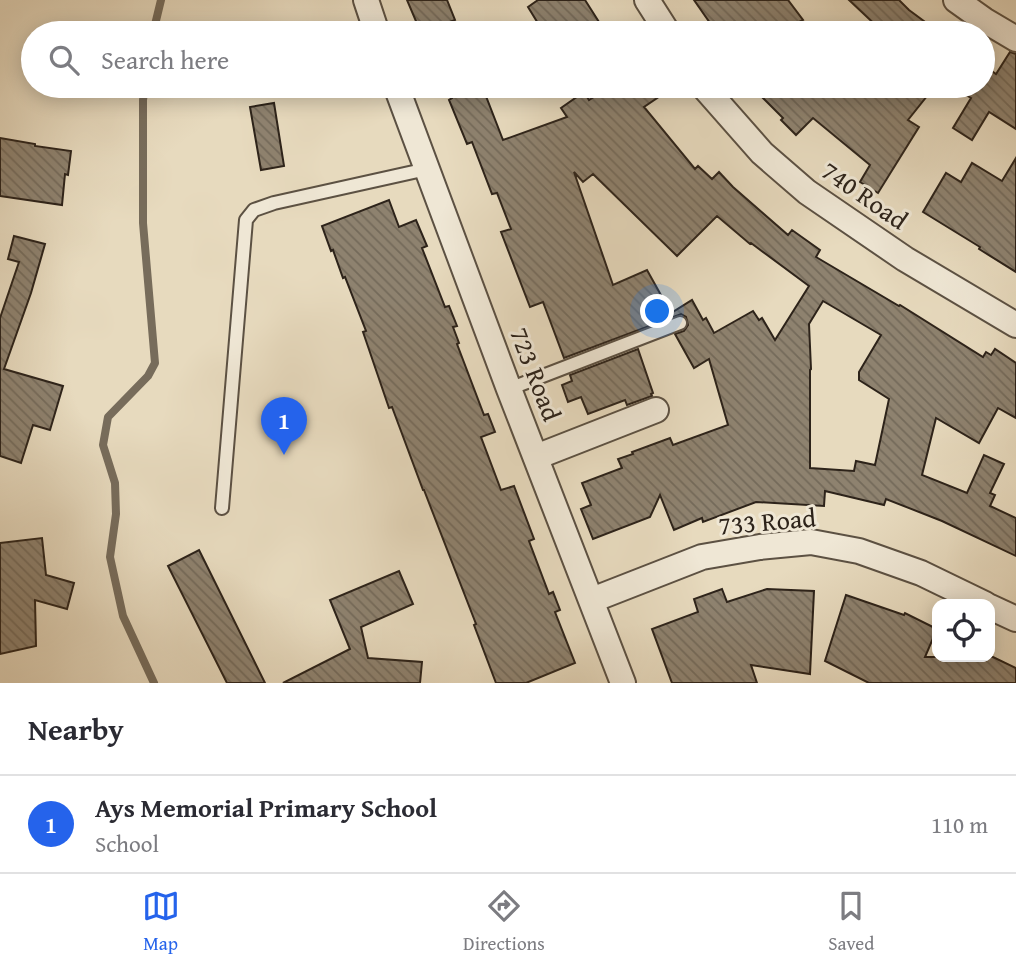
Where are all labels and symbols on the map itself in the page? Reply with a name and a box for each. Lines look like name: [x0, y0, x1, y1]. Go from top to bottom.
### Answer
street label: 740 Road: [814, 151, 916, 239]
your location: [640, 294, 674, 328]
street label: 723 Road: [500, 321, 572, 427]
pin: 1: [261, 397, 307, 455]
street label: 733 Road: [717, 497, 817, 545]

